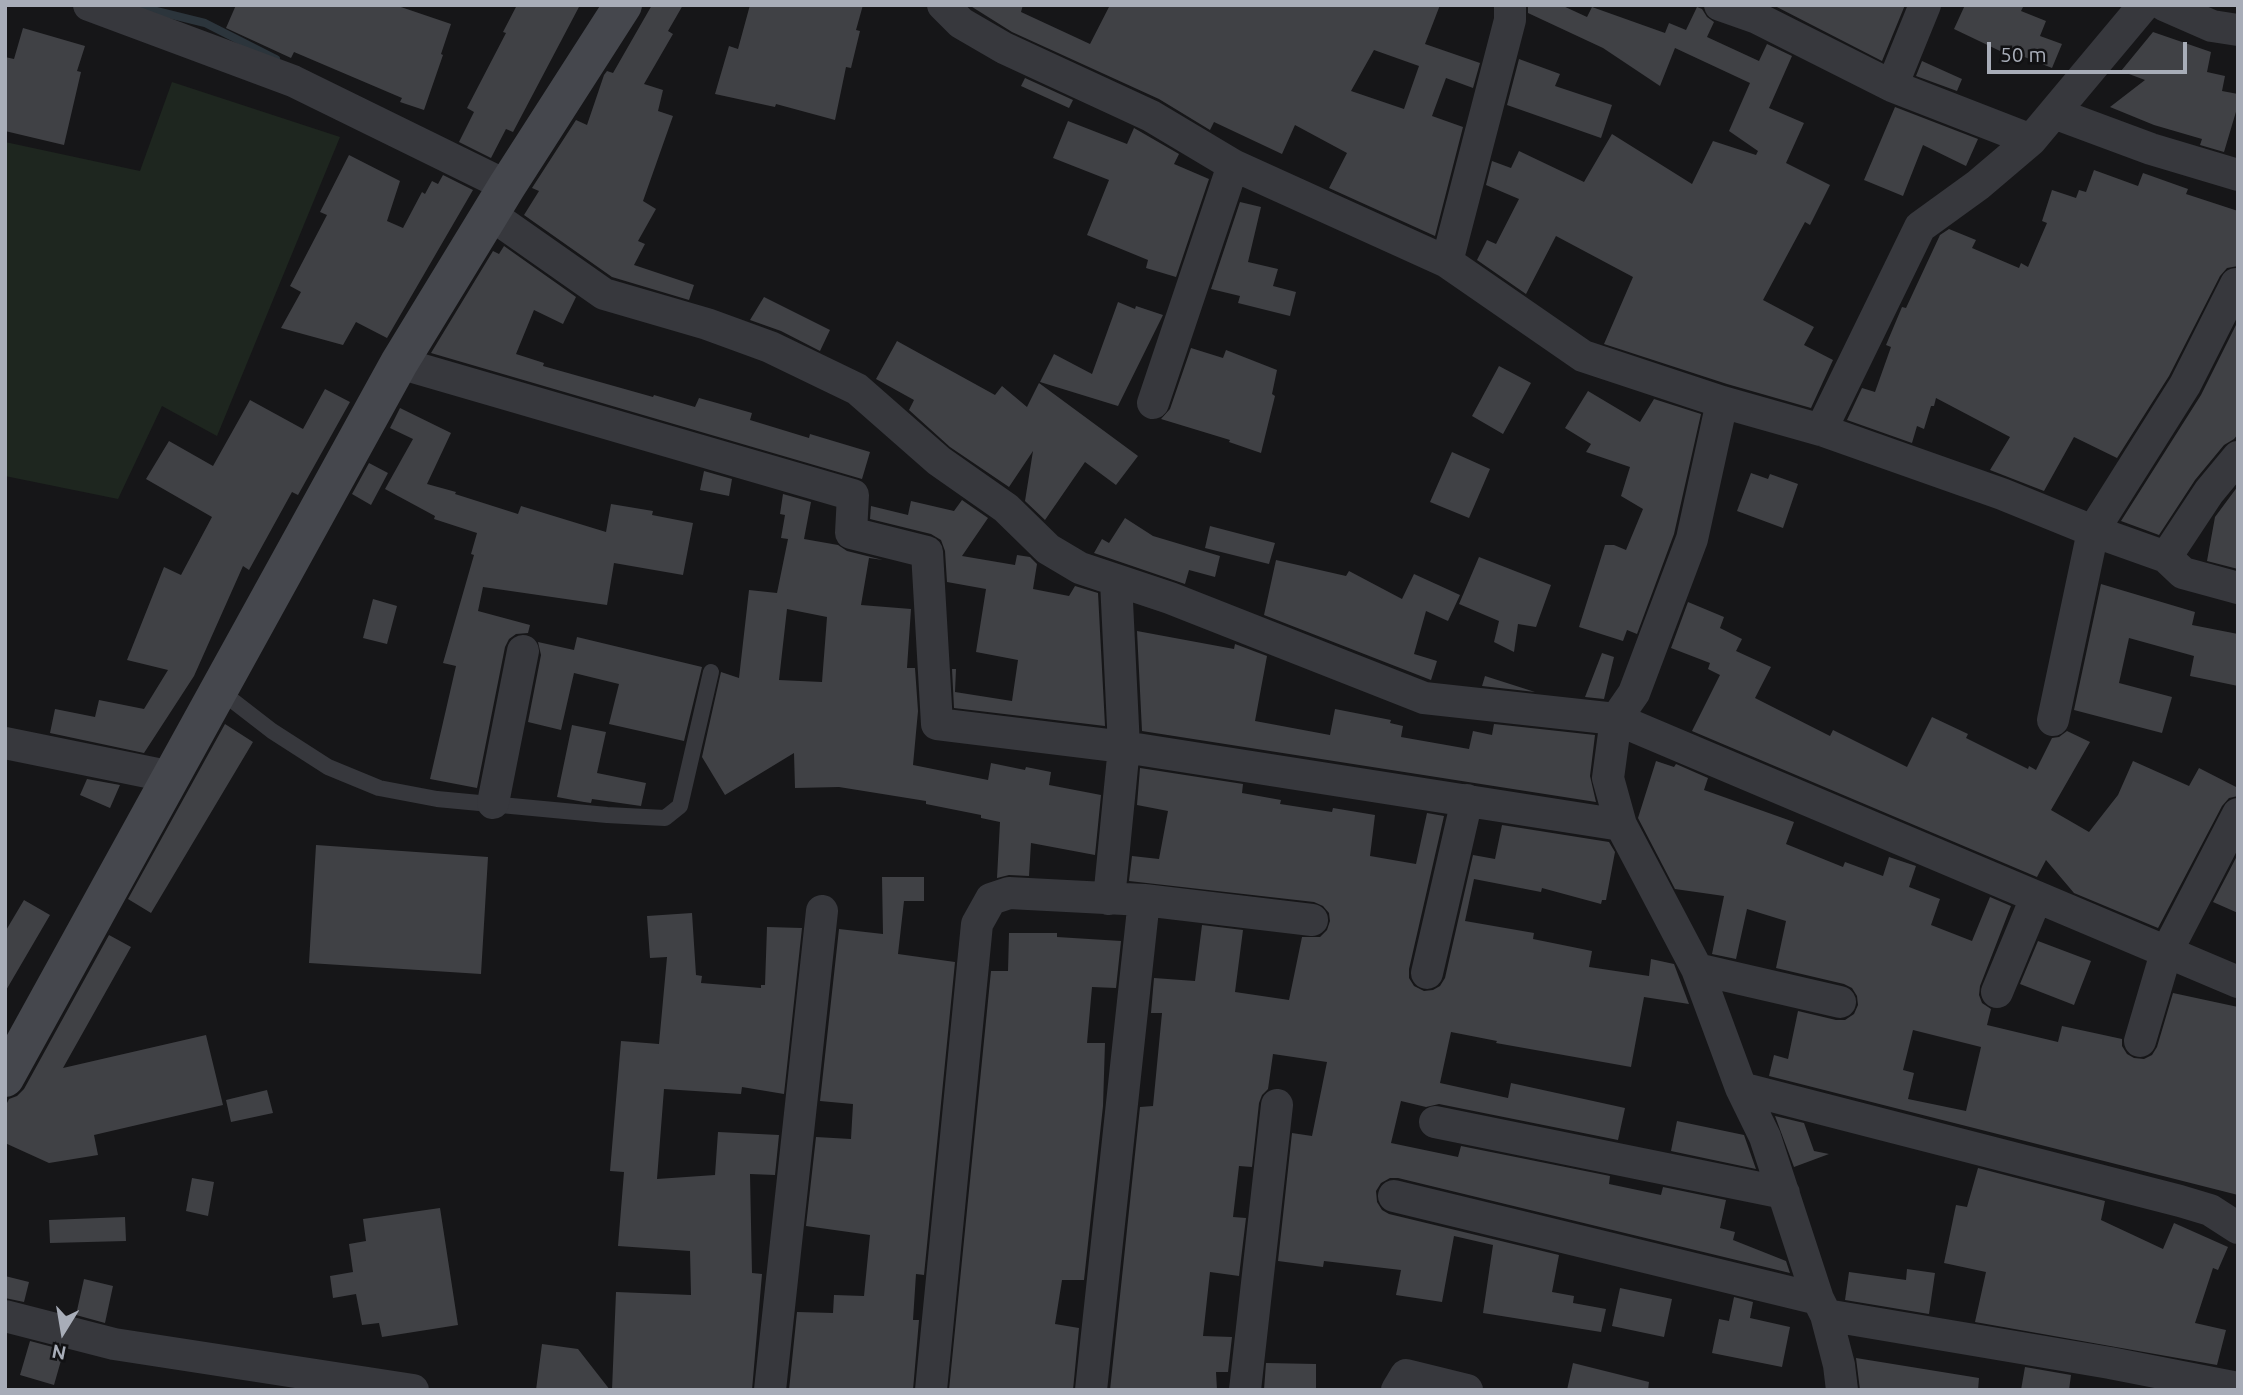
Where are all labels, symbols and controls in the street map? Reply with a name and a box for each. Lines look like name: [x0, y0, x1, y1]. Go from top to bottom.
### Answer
scale bar: [1991, 28, 2190, 72]
text: 50 m: [2000, 42, 2047, 66]
north arrow: [28, 1297, 98, 1367]
text: N: [50, 1340, 68, 1365]

